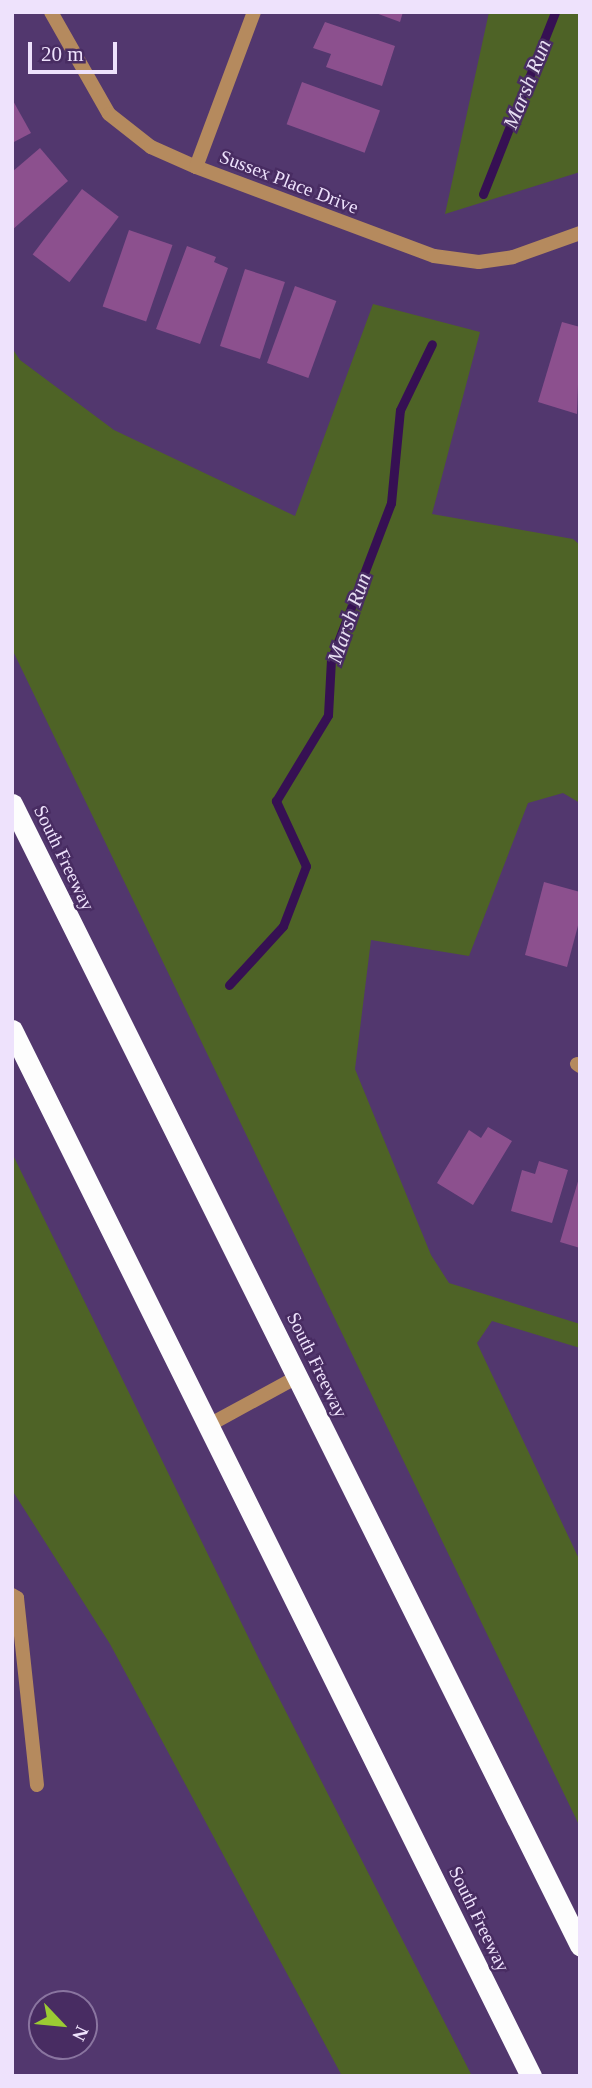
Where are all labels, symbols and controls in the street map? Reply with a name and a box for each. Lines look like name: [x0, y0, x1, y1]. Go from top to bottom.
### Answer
scale bar: [32, 28, 121, 72]
water label: Marsh Run: [498, 36, 556, 132]
text: 20 m: [41, 42, 84, 66]
street label: Sussex Place Drive: [216, 145, 362, 219]
water label: Marsh Run: [322, 569, 376, 667]
street label: South Freeway: [29, 802, 99, 914]
street label: South Freeway: [282, 1309, 352, 1421]
street label: South Freeway: [444, 1863, 514, 1975]
north arrow: [28, 1990, 98, 2060]
text: N: [68, 2023, 93, 2044]

